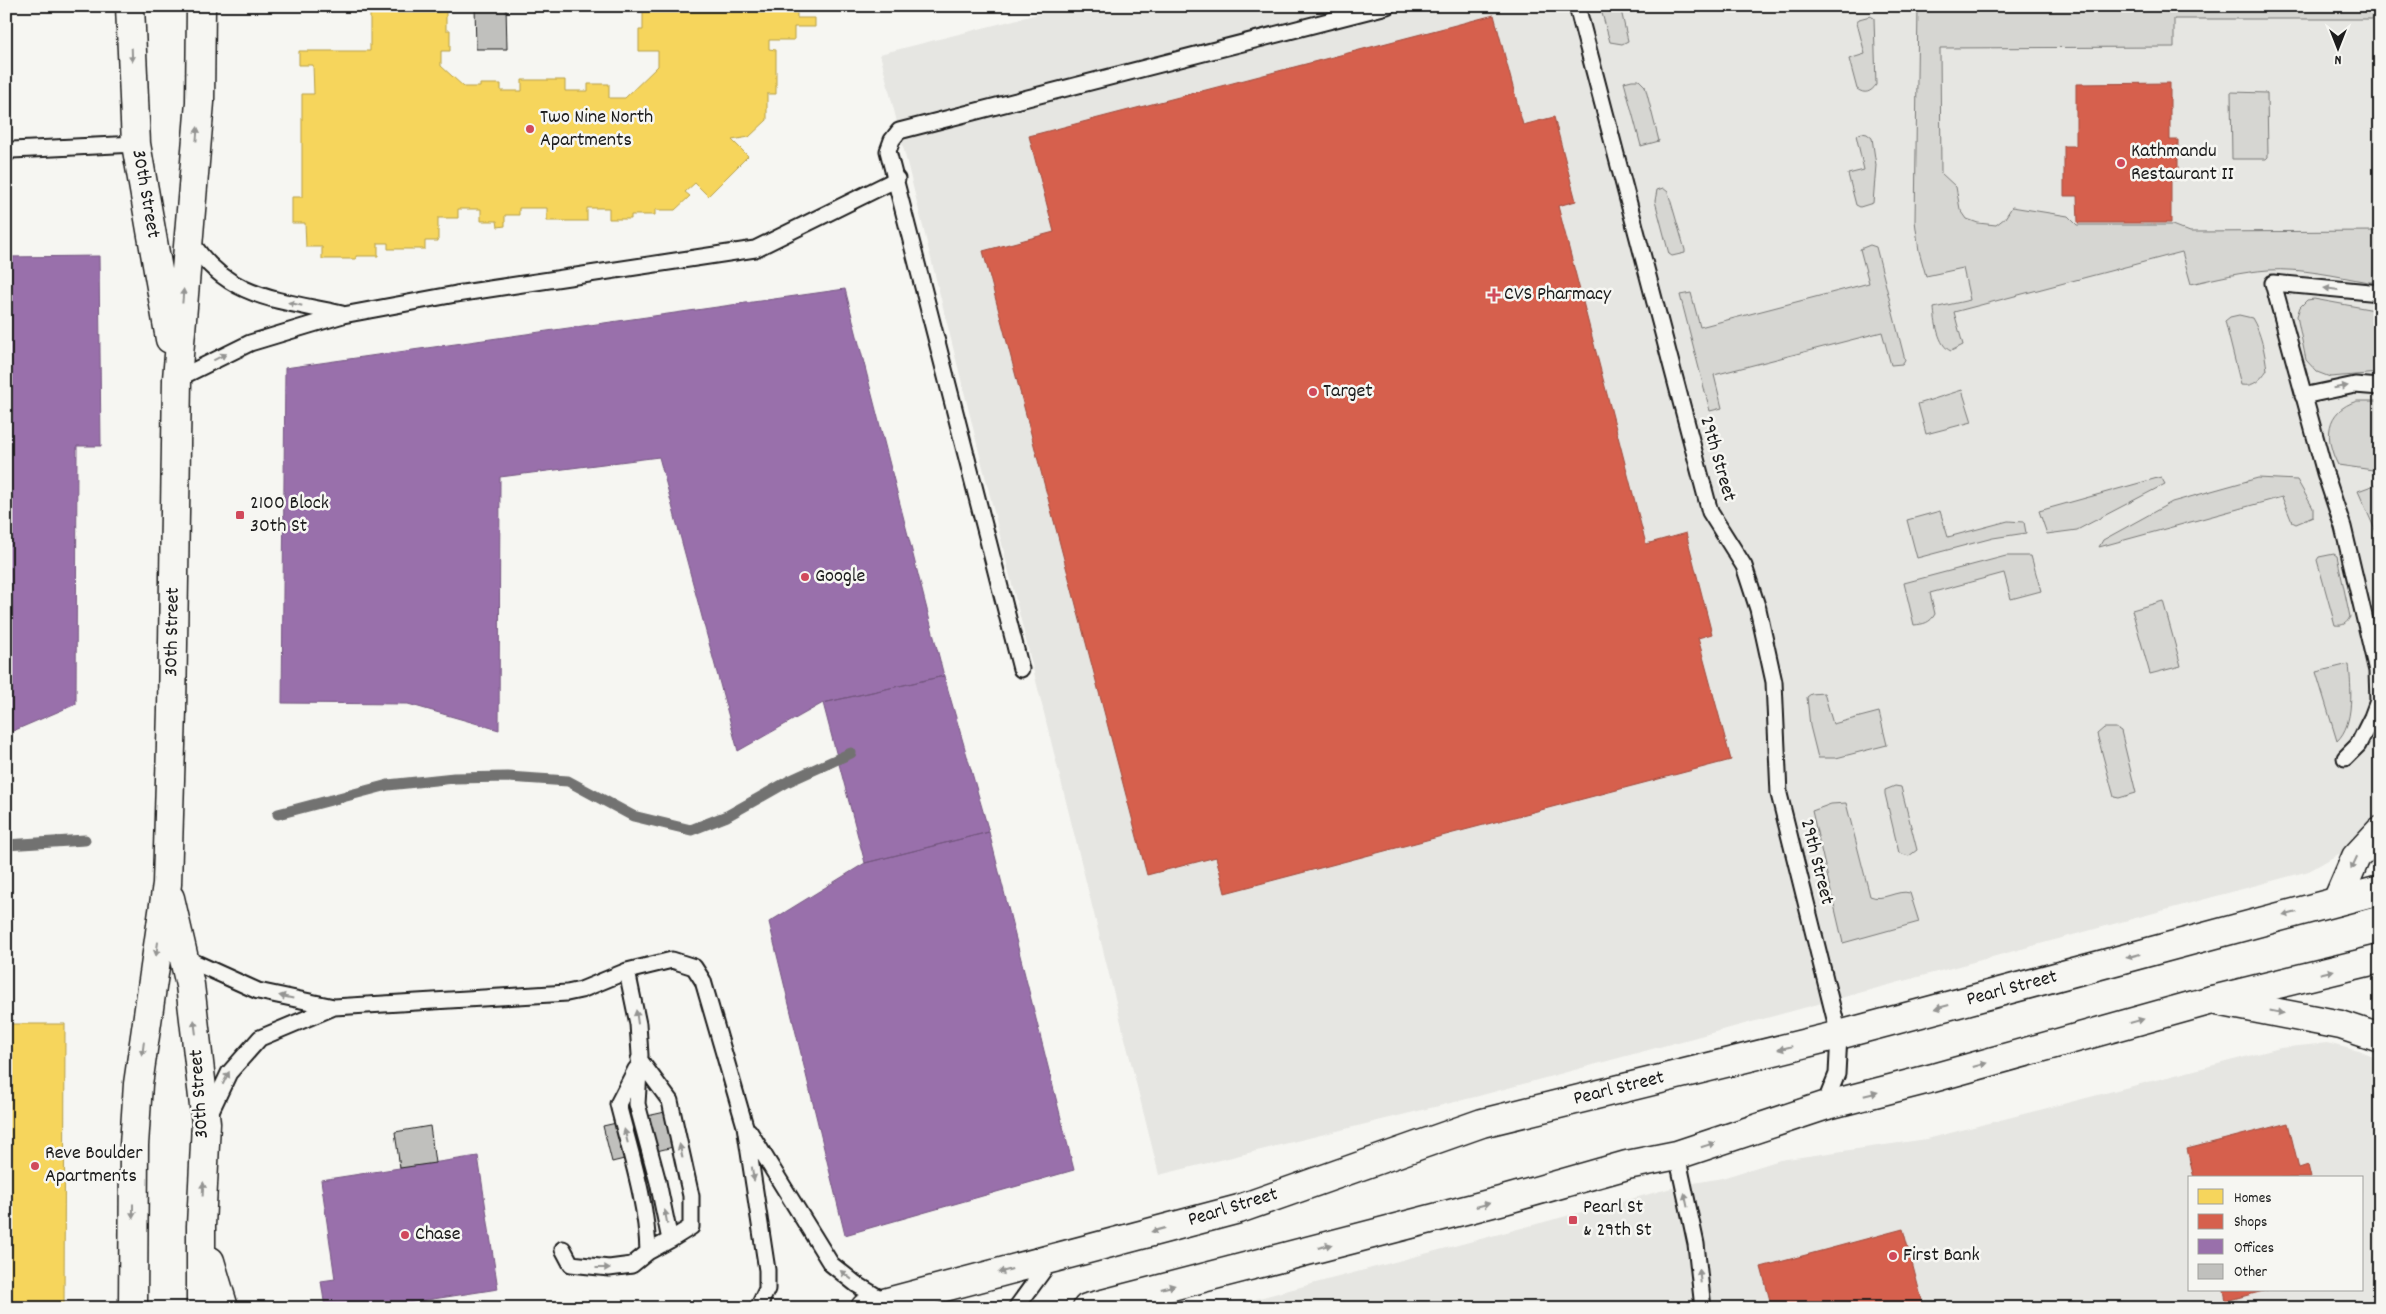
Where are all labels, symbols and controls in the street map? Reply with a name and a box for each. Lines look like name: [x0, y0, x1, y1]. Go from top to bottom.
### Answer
north arrow: [2314, 22, 2364, 72]
one-way arrow: [129, 47, 137, 63]
text: N: [2334, 49, 2341, 69]
place label: Two Nine North Apartments: [540, 104, 653, 155]
marker: Two Nine North Apartments: [524, 123, 536, 135]
one-way arrow: [193, 126, 201, 142]
place label: Kathmandu Restaurant II: [2131, 138, 2234, 189]
street label: 30th Street: [123, 147, 167, 241]
marker: Kathmandu Restaurant II: [2115, 157, 2127, 169]
place label: CVS Pharmacy: [1504, 281, 1612, 309]
one-way arrow: [2323, 285, 2339, 293]
one-way arrow: [180, 288, 188, 304]
marker: CVS Pharmacy: [1488, 289, 1500, 301]
one-way arrow: [288, 300, 303, 308]
one-way arrow: [213, 353, 227, 361]
place label: Target: [1323, 378, 1373, 406]
one-way arrow: [2334, 382, 2350, 390]
marker: Target: [1307, 386, 1319, 398]
street label: 29th Street: [1691, 413, 1743, 505]
place label: 2100 Block 30th St: [250, 490, 329, 541]
marker: 2100 Block 30th St: [234, 509, 246, 521]
place label: Google: [815, 563, 865, 591]
marker: Google: [799, 571, 811, 583]
street label: 30th Street: [158, 587, 188, 677]
street label: 29th Street: [1792, 816, 1840, 908]
one-way arrow: [2349, 856, 2357, 870]
one-way arrow: [2282, 910, 2297, 918]
one-way arrow: [153, 942, 161, 958]
one-way arrow: [2125, 952, 2140, 960]
street label: Pearl Street: [1964, 963, 2060, 1015]
one-way arrow: [2320, 968, 2335, 976]
one-way arrow: [279, 993, 294, 1001]
one-way arrow: [1935, 1004, 1950, 1012]
one-way arrow: [632, 1009, 640, 1025]
one-way arrow: [2269, 1009, 2285, 1017]
one-way arrow: [2129, 1016, 2144, 1024]
one-way arrow: [191, 1019, 199, 1035]
one-way arrow: [139, 1042, 147, 1058]
one-way arrow: [1777, 1045, 1792, 1053]
street label: 30th Street: [183, 1048, 217, 1140]
one-way arrow: [1973, 1060, 1988, 1068]
street label: Pearl Street: [1571, 1064, 1667, 1114]
one-way arrow: [222, 1071, 231, 1086]
one-way arrow: [1864, 1090, 1879, 1098]
one-way arrow: [622, 1128, 630, 1143]
place label: Reve Boulder Apartments: [45, 1140, 143, 1191]
one-way arrow: [1701, 1140, 1716, 1148]
one-way arrow: [677, 1144, 685, 1159]
marker: Reve Boulder Apartments: [29, 1160, 41, 1172]
one-way arrow: [749, 1166, 757, 1182]
legend: [2188, 1176, 2364, 1292]
one-way arrow: [199, 1181, 207, 1197]
street label: Pearl Street: [1185, 1181, 1281, 1235]
text: Homes: [2234, 1188, 2272, 1210]
one-way arrow: [1682, 1191, 1690, 1207]
place label: Pearl St & 29th St: [1583, 1194, 1652, 1245]
one-way arrow: [1475, 1201, 1490, 1209]
one-way arrow: [129, 1203, 137, 1219]
one-way arrow: [662, 1210, 670, 1225]
text: Shops: [2234, 1212, 2267, 1234]
marker: Pearl St & 29th St: [1567, 1214, 1579, 1226]
place label: Chase: [415, 1221, 461, 1249]
one-way arrow: [1150, 1226, 1165, 1234]
marker: Chase: [399, 1229, 411, 1241]
text: Offices: [2234, 1238, 2274, 1260]
one-way arrow: [1318, 1242, 1333, 1250]
place label: First Bank: [1903, 1242, 1980, 1270]
marker: First Bank: [1887, 1250, 1899, 1262]
text: Other: [2234, 1262, 2268, 1284]
one-way arrow: [595, 1264, 611, 1272]
one-way arrow: [997, 1267, 1012, 1275]
one-way arrow: [1696, 1268, 1704, 1284]
one-way arrow: [839, 1270, 852, 1281]
one-way arrow: [1161, 1282, 1176, 1290]

